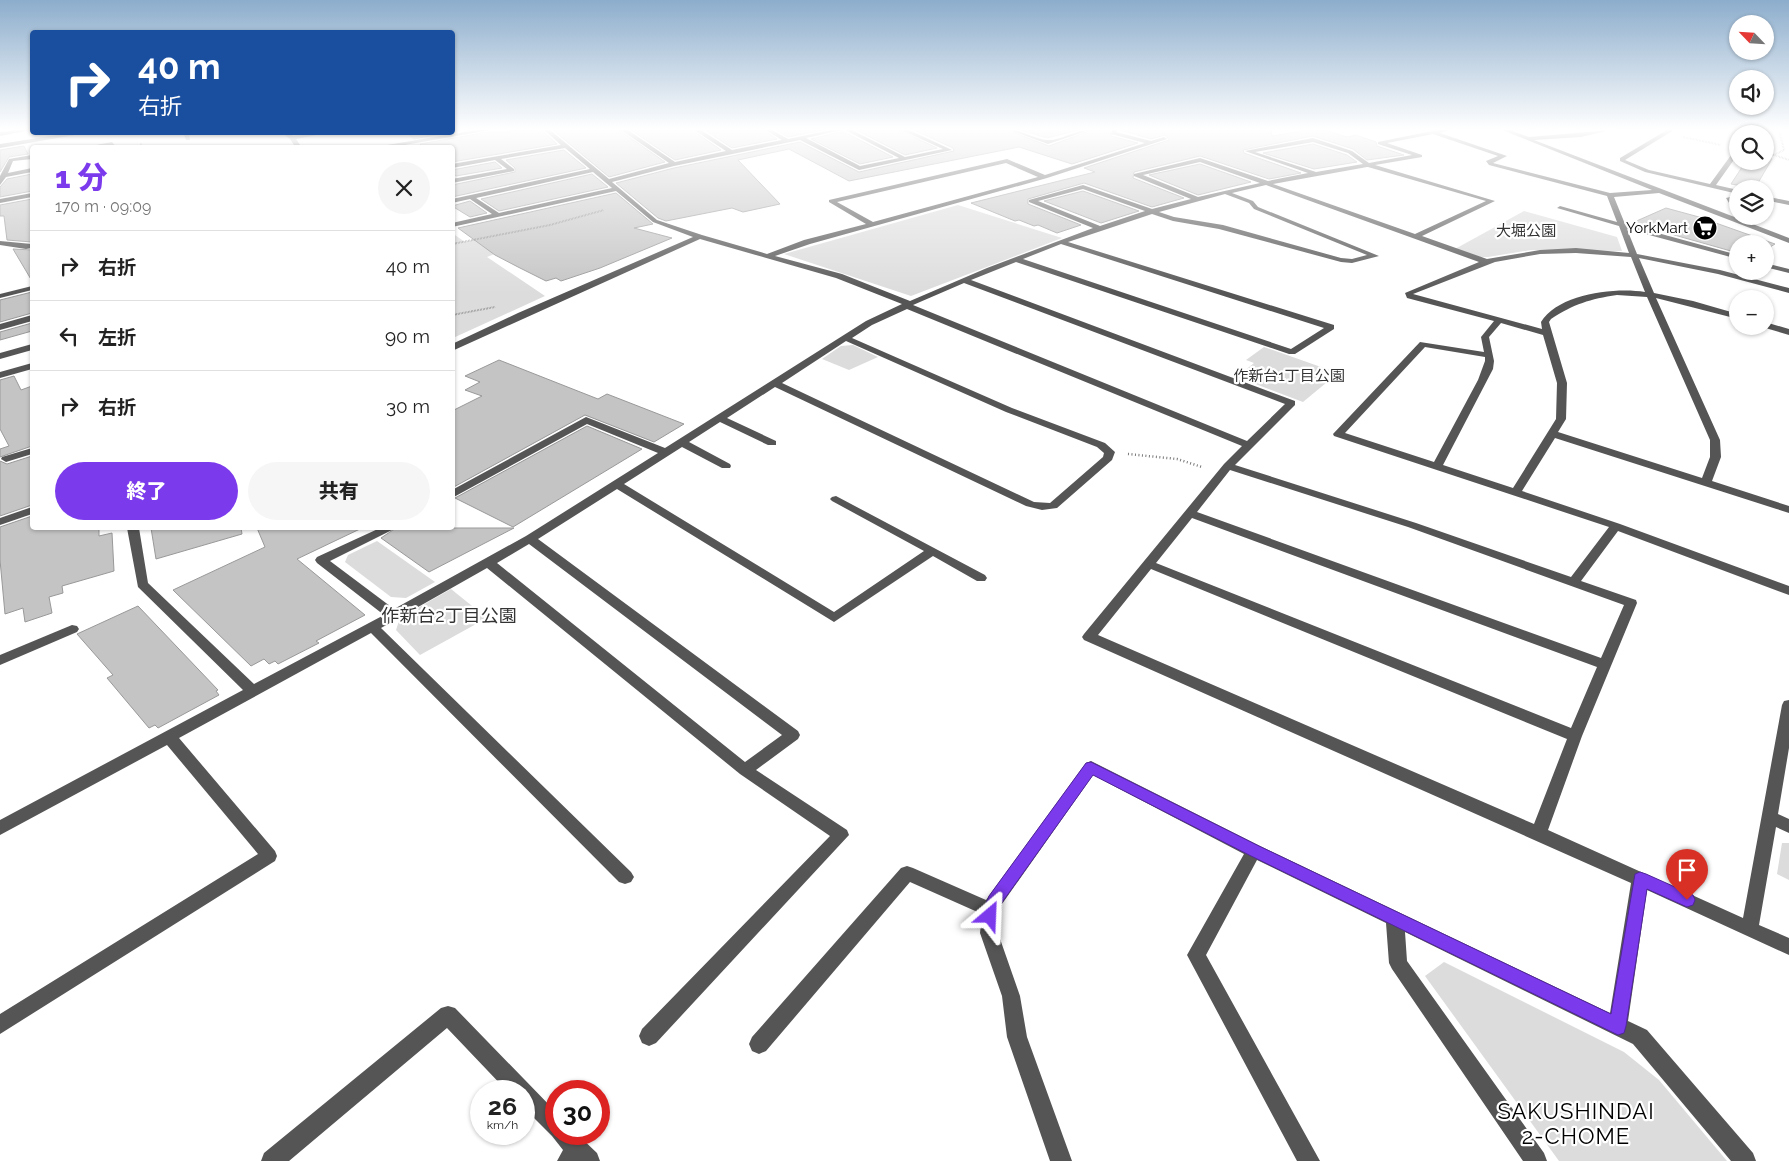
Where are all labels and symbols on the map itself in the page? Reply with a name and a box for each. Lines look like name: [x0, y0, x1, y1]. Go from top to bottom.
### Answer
north arrow: [1729, 15, 1774, 60]
supermarket icon: YorkMart: [1692, 215, 1718, 241]
place label: YorkMart: [1626, 219, 1688, 237]
park label: 大堀公園: [1496, 222, 1556, 240]
park label: 作新台1丁目公園: [1233, 367, 1345, 385]
park label: 作新台2丁目公園: [381, 605, 517, 626]
pin: [1666, 849, 1708, 900]
position arrow: [963, 889, 1015, 941]
speed limit sign: 30: [545, 1080, 610, 1145]
district label: SAKUSHINDAI 2-CHOME: [1497, 1098, 1655, 1149]

